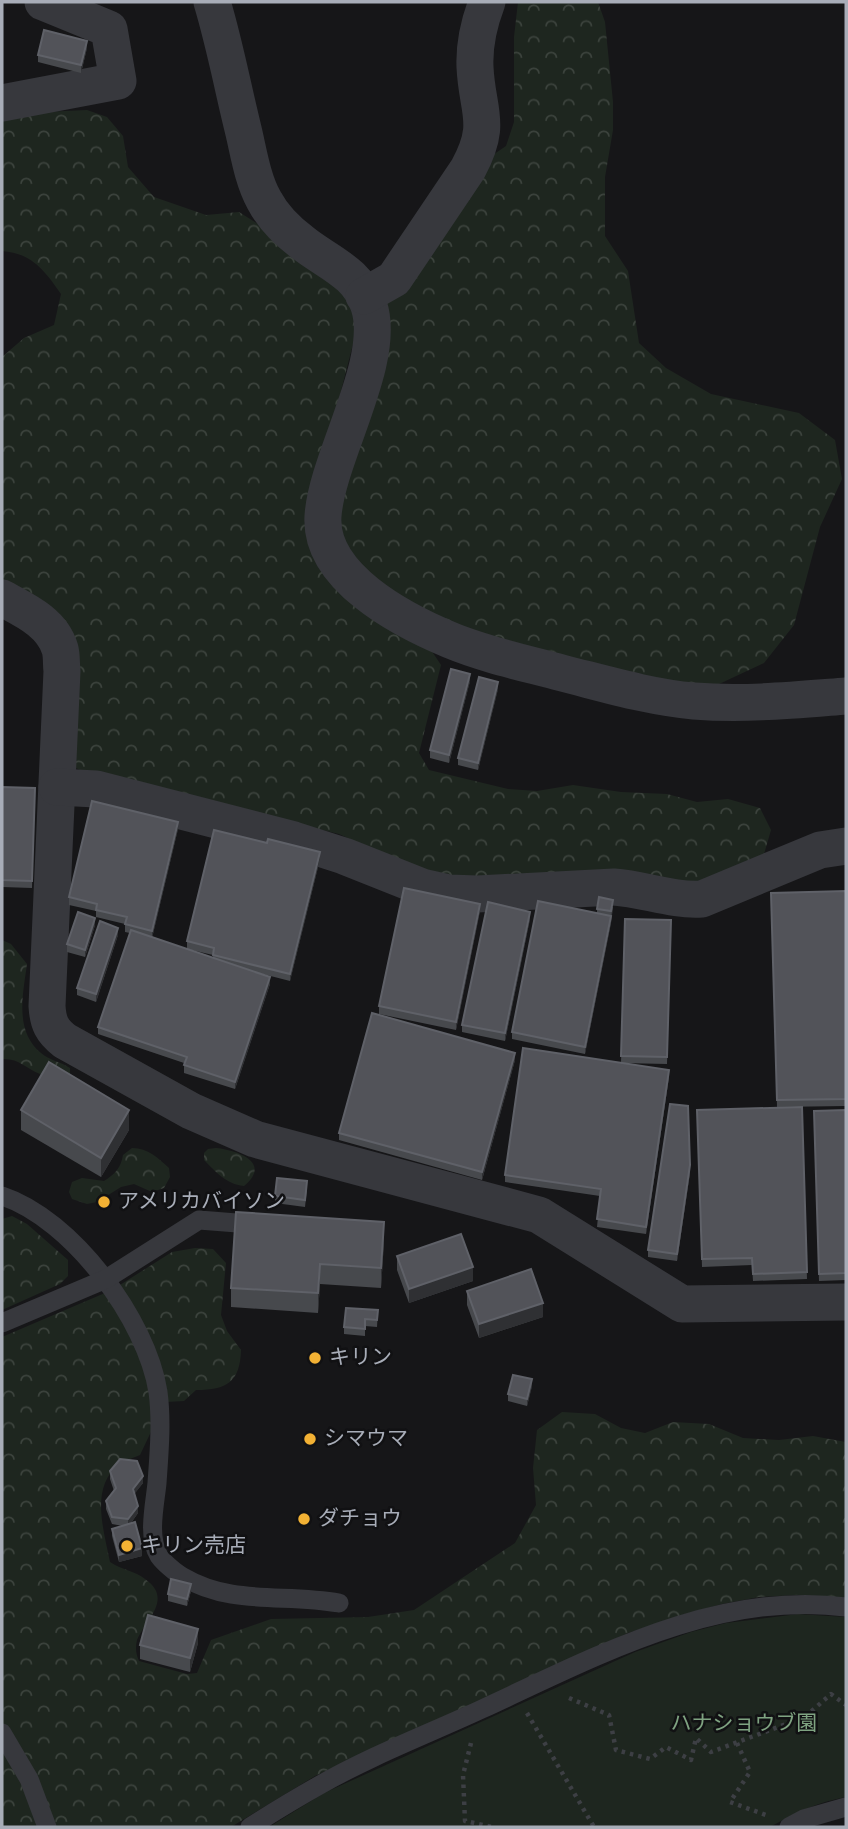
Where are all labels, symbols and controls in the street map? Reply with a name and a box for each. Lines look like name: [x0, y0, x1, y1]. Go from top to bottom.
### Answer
place label: アメリカバイソン: [118, 1189, 285, 1216]
marker: アメリカバイソン: [96, 1194, 112, 1210]
place label: キリン: [329, 1345, 392, 1372]
marker: キリン: [307, 1350, 323, 1366]
place label: シマウマ: [324, 1426, 408, 1453]
marker: シマウマ: [302, 1431, 318, 1447]
place label: ダチョウ: [318, 1506, 402, 1533]
marker: ダチョウ: [296, 1511, 312, 1527]
place label: キリン売店: [141, 1533, 246, 1560]
marker: キリン売店: [119, 1538, 135, 1554]
park label: ハナショウブ園: [671, 1711, 818, 1738]

